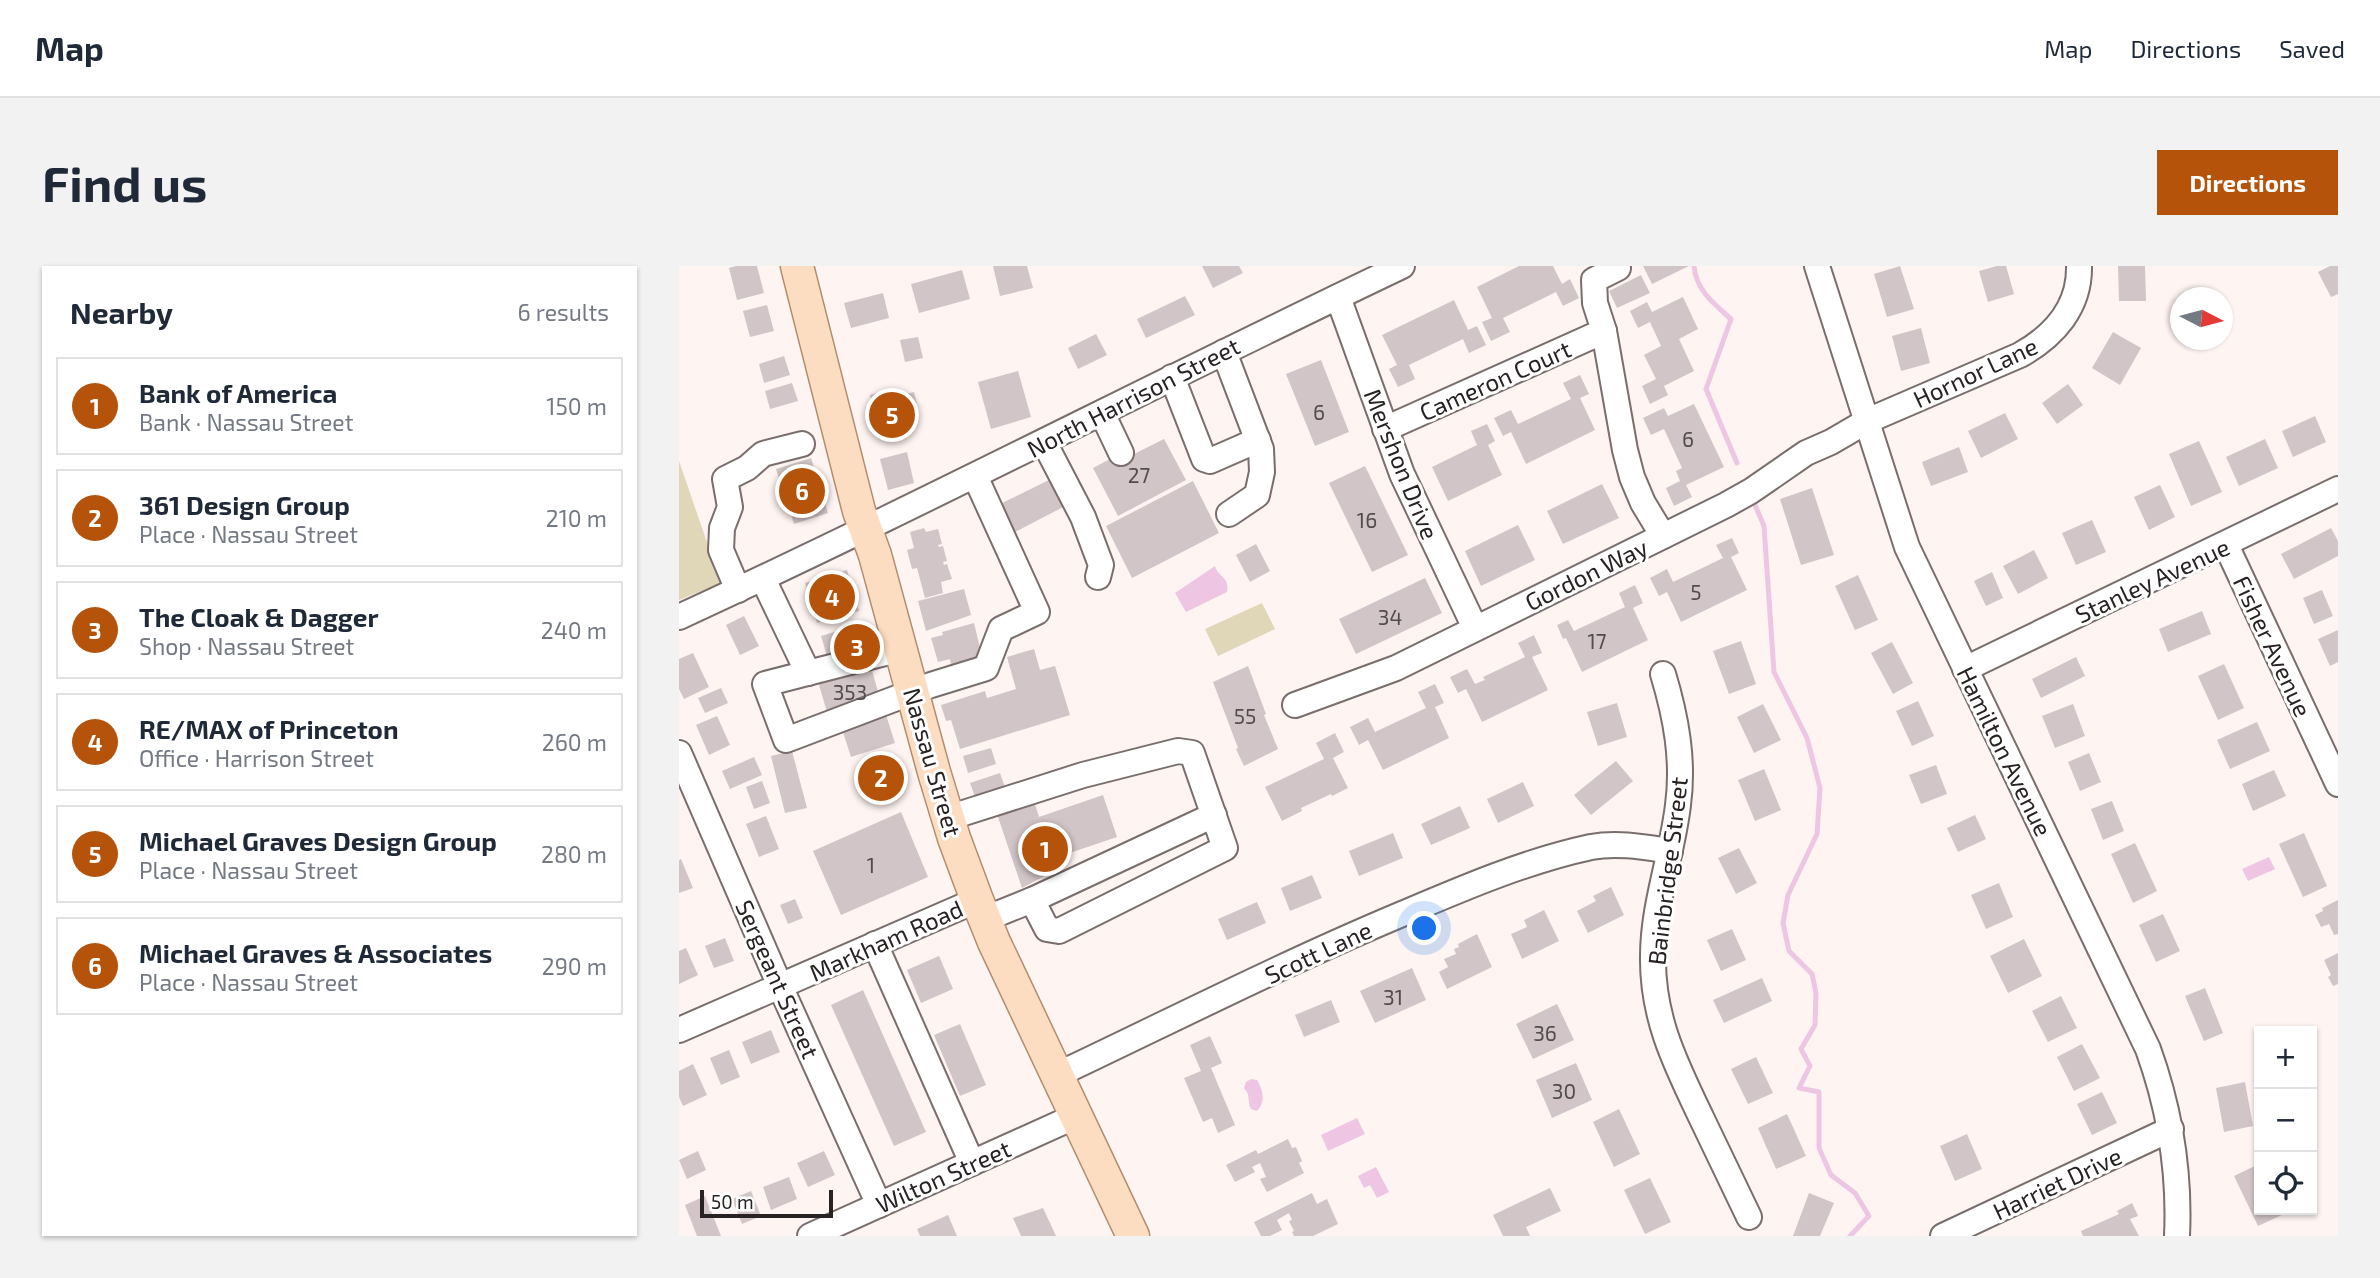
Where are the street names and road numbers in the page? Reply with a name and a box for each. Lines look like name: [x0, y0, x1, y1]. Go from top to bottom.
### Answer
street label: North Harrison Street: [1022, 331, 1244, 463]
street label: Hornor Lane: [1908, 331, 2042, 413]
street label: Cameron Court: [1415, 334, 1575, 426]
street label: Mershon Drive: [1359, 385, 1445, 543]
street label: Gordon Way: [1520, 532, 1652, 616]
street label: Stanley Avenue: [2070, 532, 2234, 628]
street label: Fisher Avenue: [2228, 571, 2318, 721]
street label: Hamilton Avenue: [1951, 661, 2059, 841]
street label: Nassau Street: [898, 684, 968, 840]
street label: Bainbridge Street: [1641, 775, 1693, 967]
street label: Markham Road: [805, 893, 967, 987]
street label: Sergeant Street: [730, 895, 826, 1063]
street label: Scott Lane: [1260, 915, 1376, 989]
street label: Wilton Street: [871, 1133, 1015, 1219]
street label: Harriet Drive: [1988, 1141, 2126, 1225]

